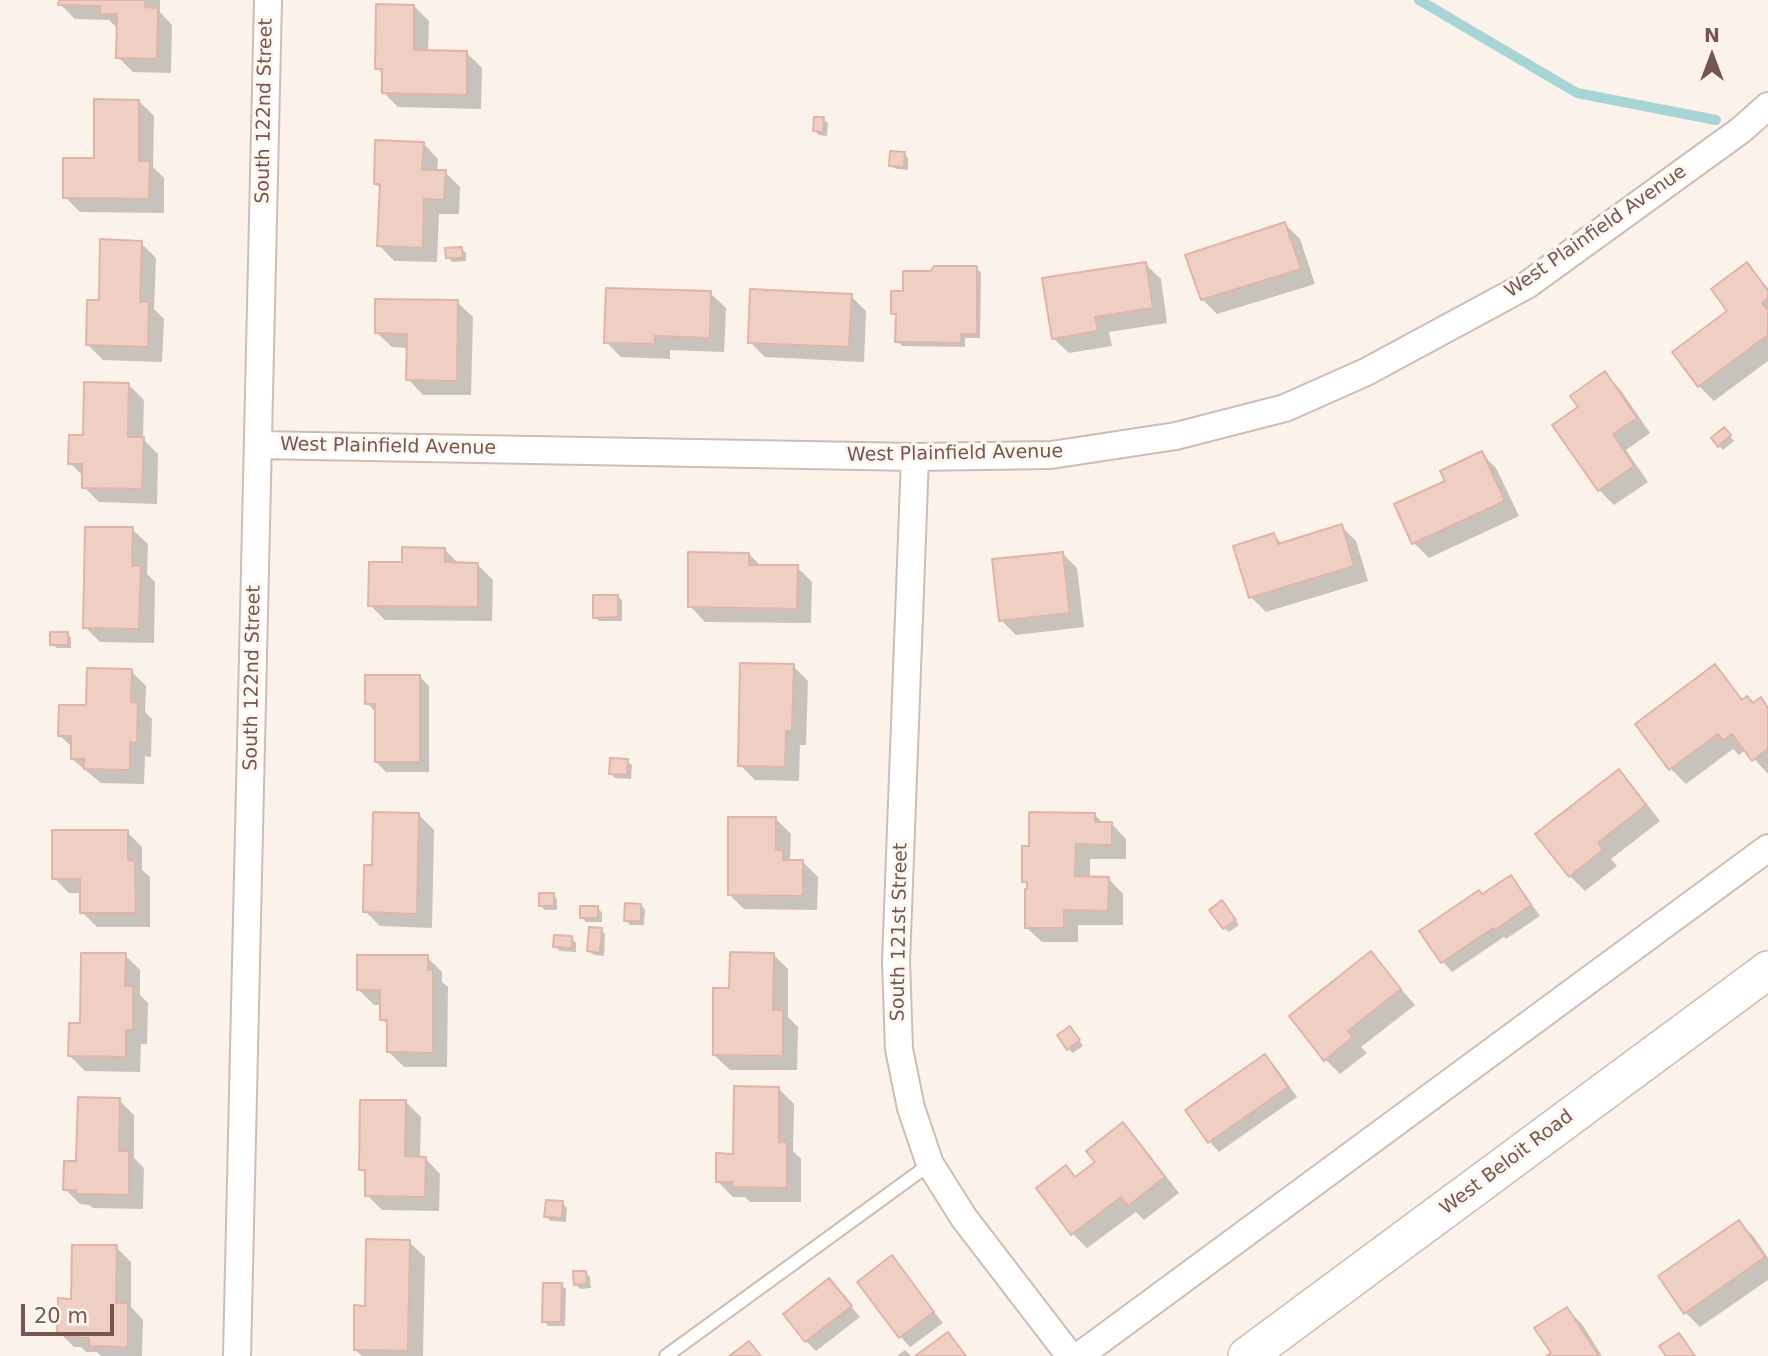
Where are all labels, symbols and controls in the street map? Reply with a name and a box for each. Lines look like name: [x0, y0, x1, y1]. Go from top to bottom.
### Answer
street label: South 122nd Street: [252, 18, 278, 204]
north arrow: [1677, 21, 1747, 91]
text: N: [1704, 24, 1720, 46]
street label: West Plainfield Avenue: [1501, 161, 1691, 303]
street label: West Plainfield Avenue: [280, 434, 496, 460]
street label: West Plainfield Avenue: [847, 441, 1063, 467]
street label: South 122nd Street: [240, 585, 266, 771]
street label: South 121st Street: [887, 842, 913, 1022]
street label: West Beloit Road: [1436, 1106, 1578, 1220]
scale bar: [24, 1290, 117, 1334]
text: 20 m: [34, 1304, 88, 1328]

